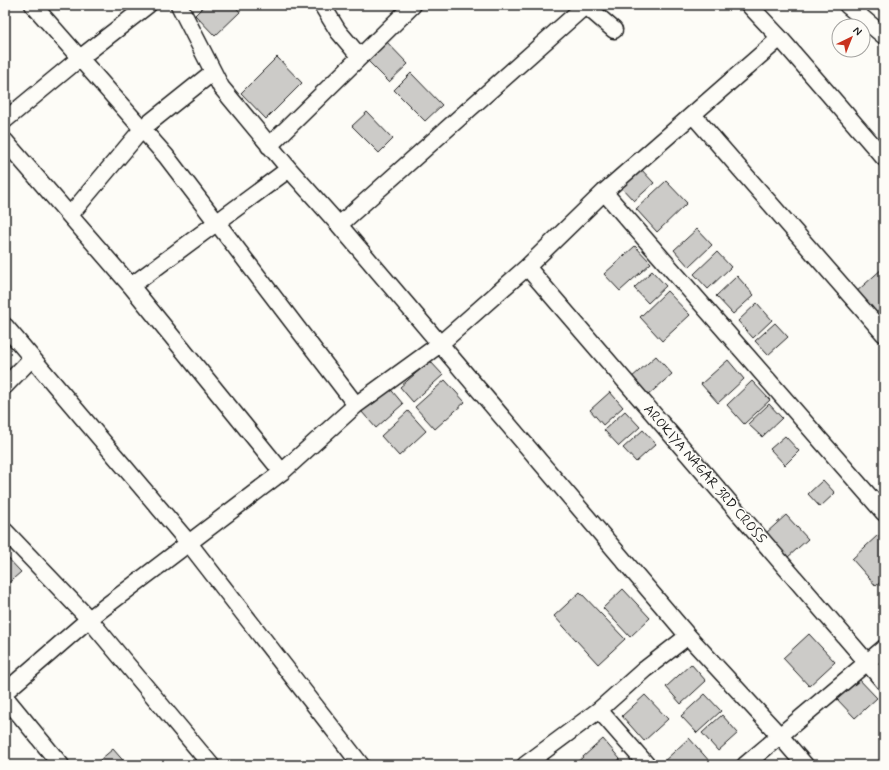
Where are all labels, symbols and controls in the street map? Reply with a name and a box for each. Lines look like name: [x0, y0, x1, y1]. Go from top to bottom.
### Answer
north arrow: [831, 18, 871, 58]
text: N: [850, 24, 865, 39]
street label: AROKIYA NAGAR 3RD CROSS: [640, 401, 771, 548]

